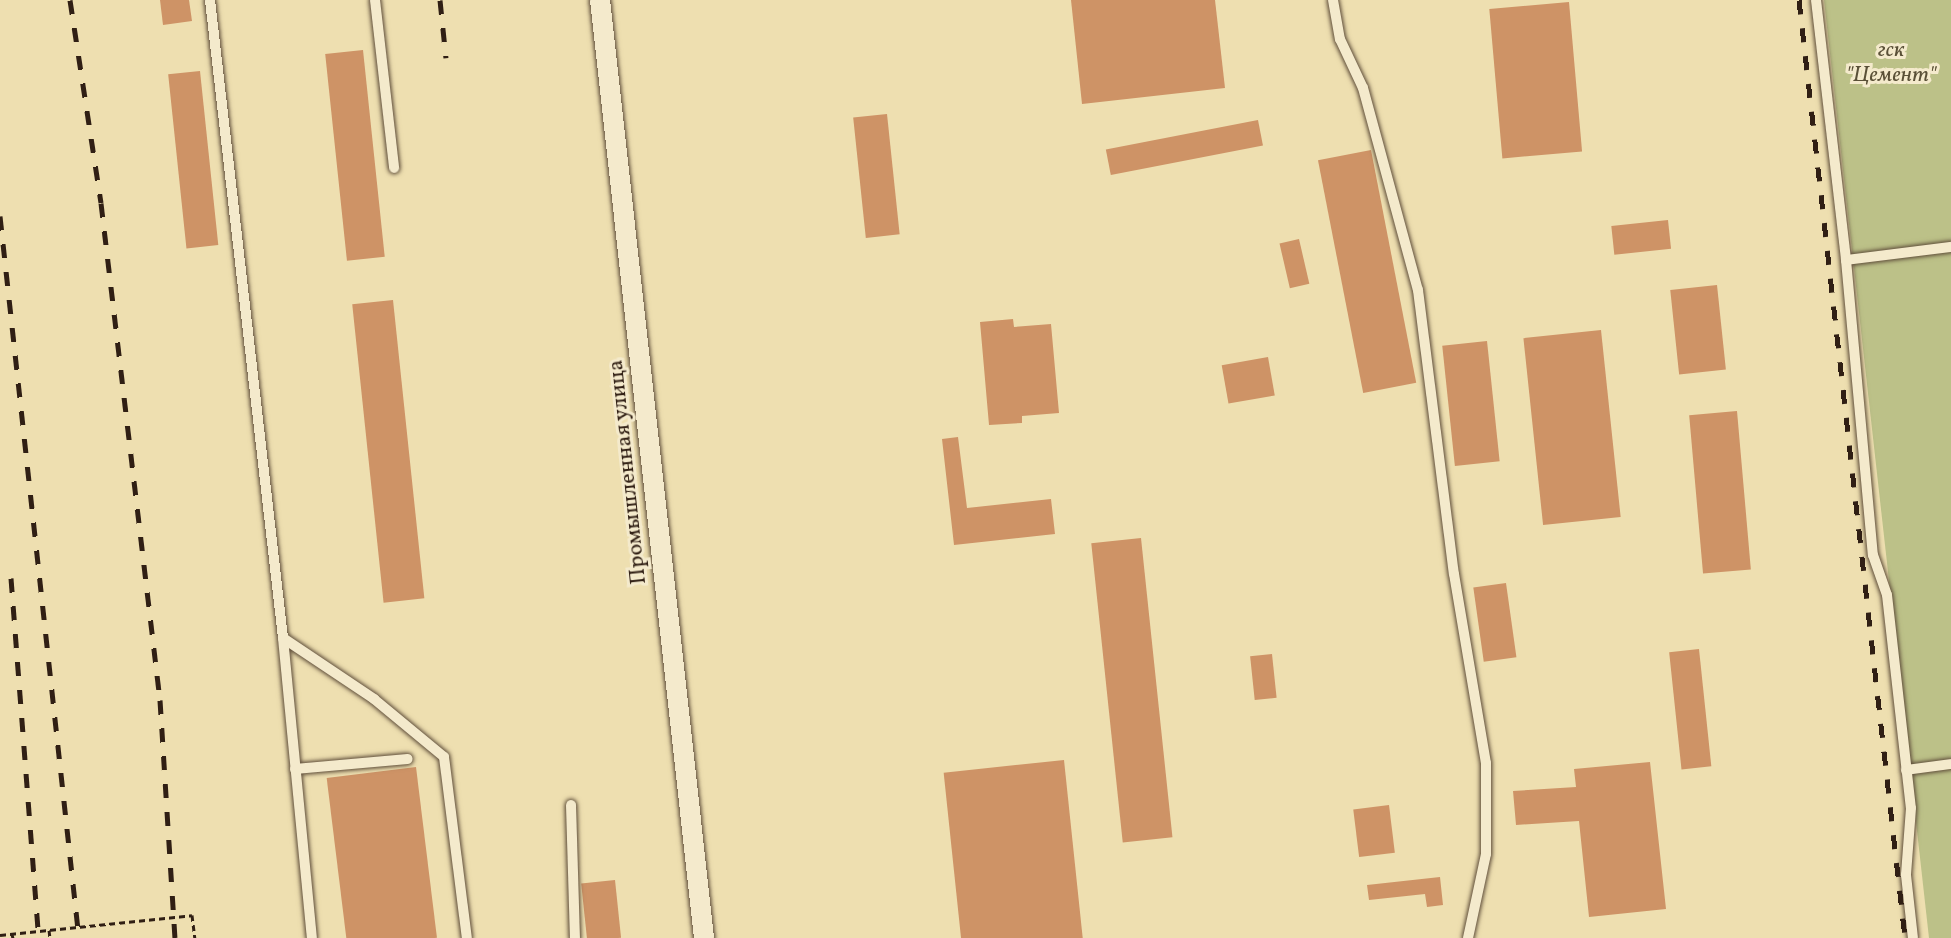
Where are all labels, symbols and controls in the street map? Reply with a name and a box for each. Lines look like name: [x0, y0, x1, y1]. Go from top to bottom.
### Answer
park label: гск "Цемент": [1846, 37, 1936, 88]
street label: Промышленная улица: [603, 358, 653, 586]

